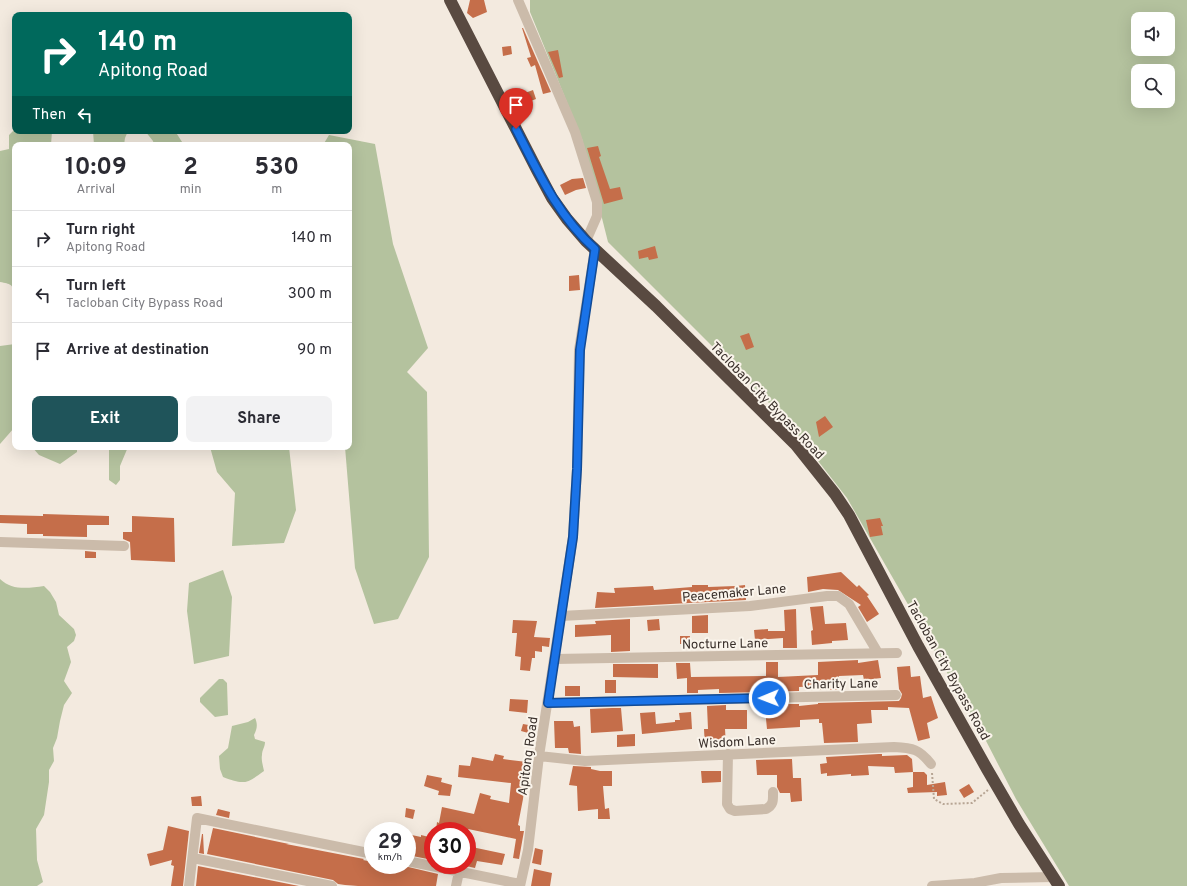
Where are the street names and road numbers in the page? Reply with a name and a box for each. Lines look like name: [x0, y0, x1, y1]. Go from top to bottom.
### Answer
street label: Tacloban City Bypass Road: [706, 339, 827, 463]
street label: Peacemaker Lane: [681, 581, 787, 607]
street label: Tacloban City Bypass Road: [902, 598, 992, 744]
street label: Nocturne Lane: [682, 636, 768, 654]
street label: Charity Lane: [804, 676, 878, 694]
street label: Apitong Road: [516, 716, 542, 797]
street label: Wisdom Lane: [698, 733, 776, 753]

